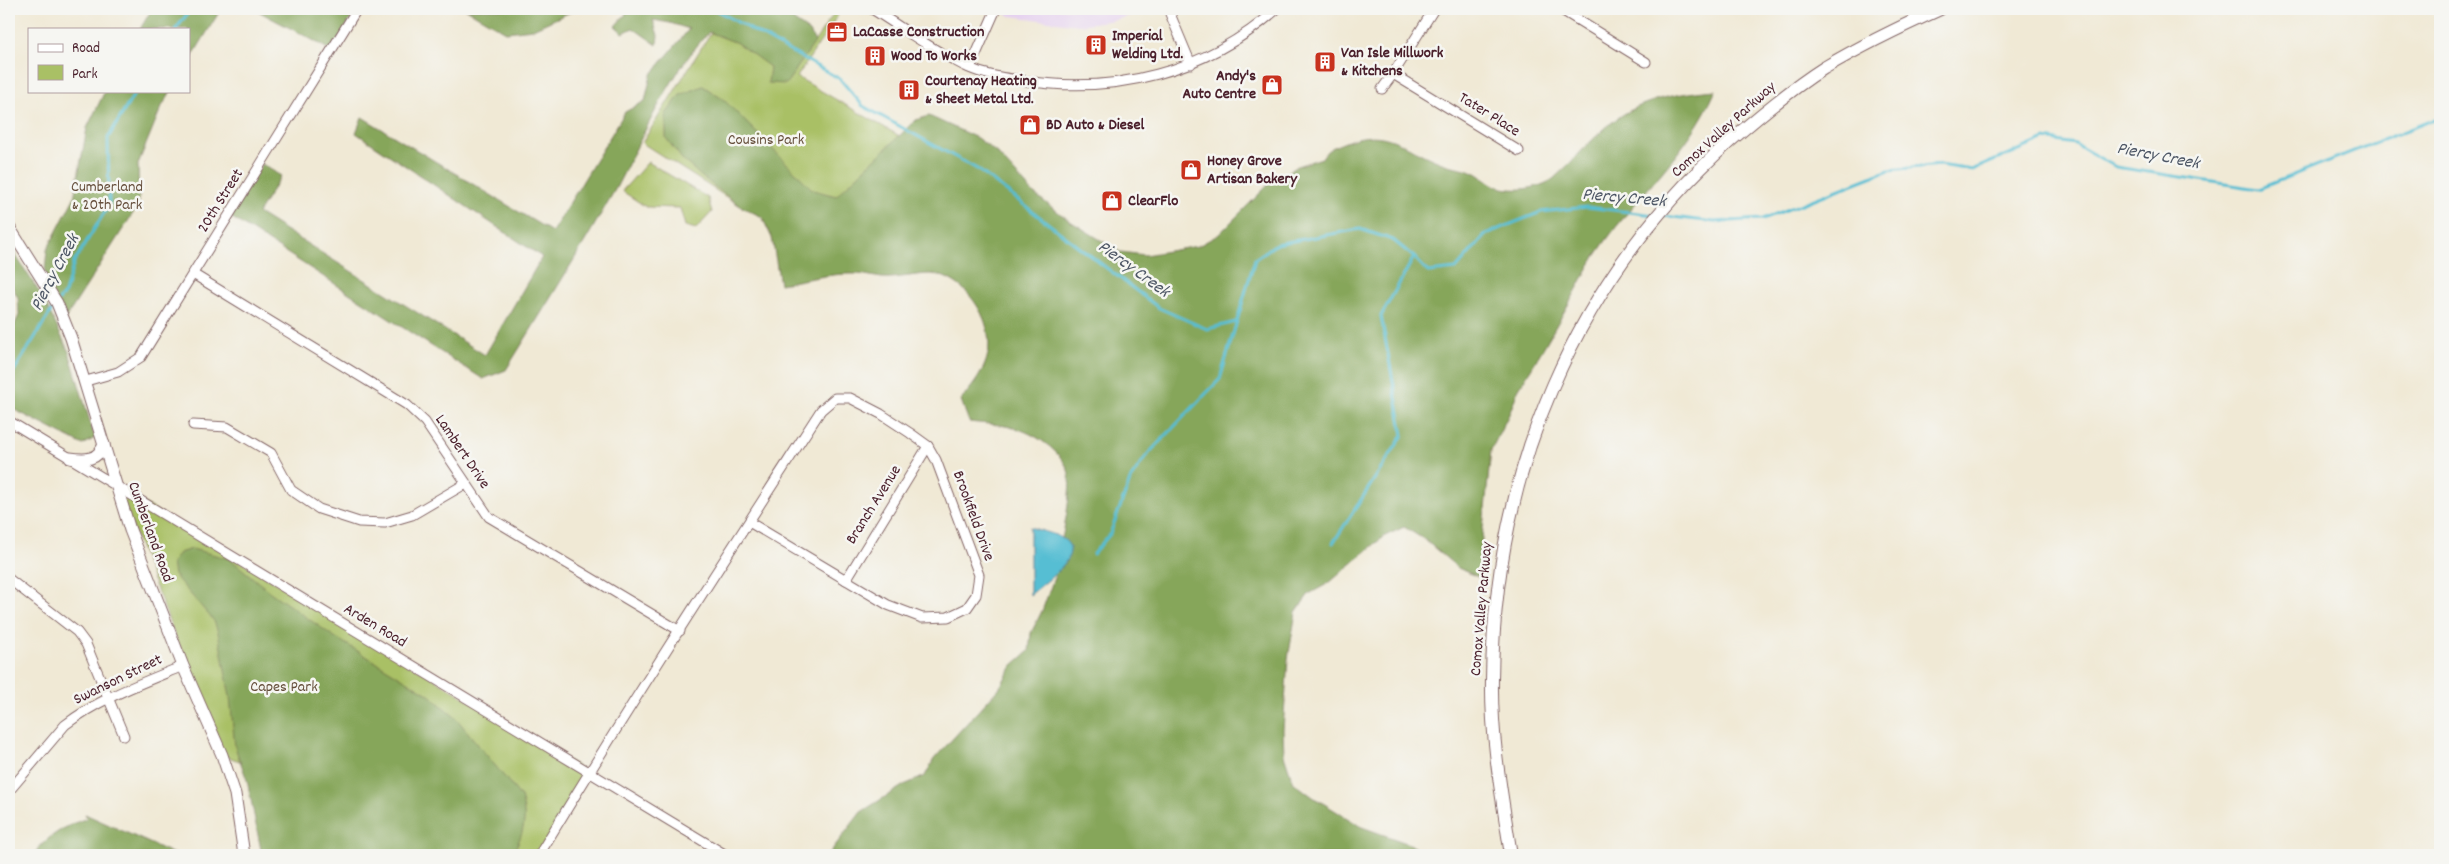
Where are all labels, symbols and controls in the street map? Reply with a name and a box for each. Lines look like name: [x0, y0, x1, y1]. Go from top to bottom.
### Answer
office icon: LaCasse Construction: [825, 20, 849, 44]
place label: LaCasse Construction: [853, 21, 984, 44]
place label: Imperial Welding Ltd.: [1112, 25, 1183, 66]
legend: [28, 28, 190, 92]
building icon: Imperial Welding Ltd.: [1084, 33, 1108, 57]
text: Road: [72, 38, 100, 60]
place label: Van Isle Millwork & Kitchens: [1341, 42, 1444, 83]
building icon: Wood To Works: [863, 44, 887, 68]
place label: Wood To Works: [891, 45, 977, 68]
building icon: Van Isle Millwork & Kitchens: [1313, 50, 1337, 74]
text: Park: [72, 64, 98, 86]
place label: Andy's Auto Centre: [1182, 65, 1256, 106]
place label: Courtenay Heating & Sheet Metal Ltd.: [925, 70, 1037, 111]
shop icon: Andy's Auto Centre: [1260, 73, 1284, 97]
street label: Comox Valley Parkway: [1666, 76, 1782, 183]
building icon: Courtenay Heating & Sheet Metal Ltd.: [897, 78, 921, 102]
street label: Tater Place: [1454, 87, 1524, 143]
shop icon: BD Auto & Diesel: [1018, 113, 1042, 137]
place label: BD Auto & Diesel: [1046, 114, 1145, 137]
park label: Cousins Park: [728, 129, 804, 152]
water label: Piercy Creek: [2115, 137, 2203, 178]
place label: Honey Grove Artisan Bakery: [1207, 150, 1298, 191]
shop icon: Honey Grove Artisan Bakery: [1179, 158, 1203, 182]
street label: 20th Street: [192, 165, 250, 237]
park label: Cumberland & 20th Park: [71, 176, 143, 217]
water label: Piercy Creek: [1581, 183, 1668, 215]
shop icon: ClearFlo: [1100, 189, 1124, 213]
place label: ClearFlo: [1128, 190, 1178, 213]
water label: Piercy Creek: [25, 229, 87, 316]
water label: Piercy Creek: [1092, 235, 1175, 306]
street label: Lambert Drive: [429, 410, 495, 494]
street label: Branch Avenue: [841, 461, 907, 549]
street label: Brookfield Drive: [946, 468, 1000, 564]
street label: Cumberland Road: [121, 478, 179, 586]
street label: Comox Valley Parkway: [1465, 541, 1499, 677]
street label: Arden Road: [339, 598, 411, 654]
street label: Swanson Street: [70, 649, 166, 711]
park label: Capes Park: [250, 676, 318, 699]

